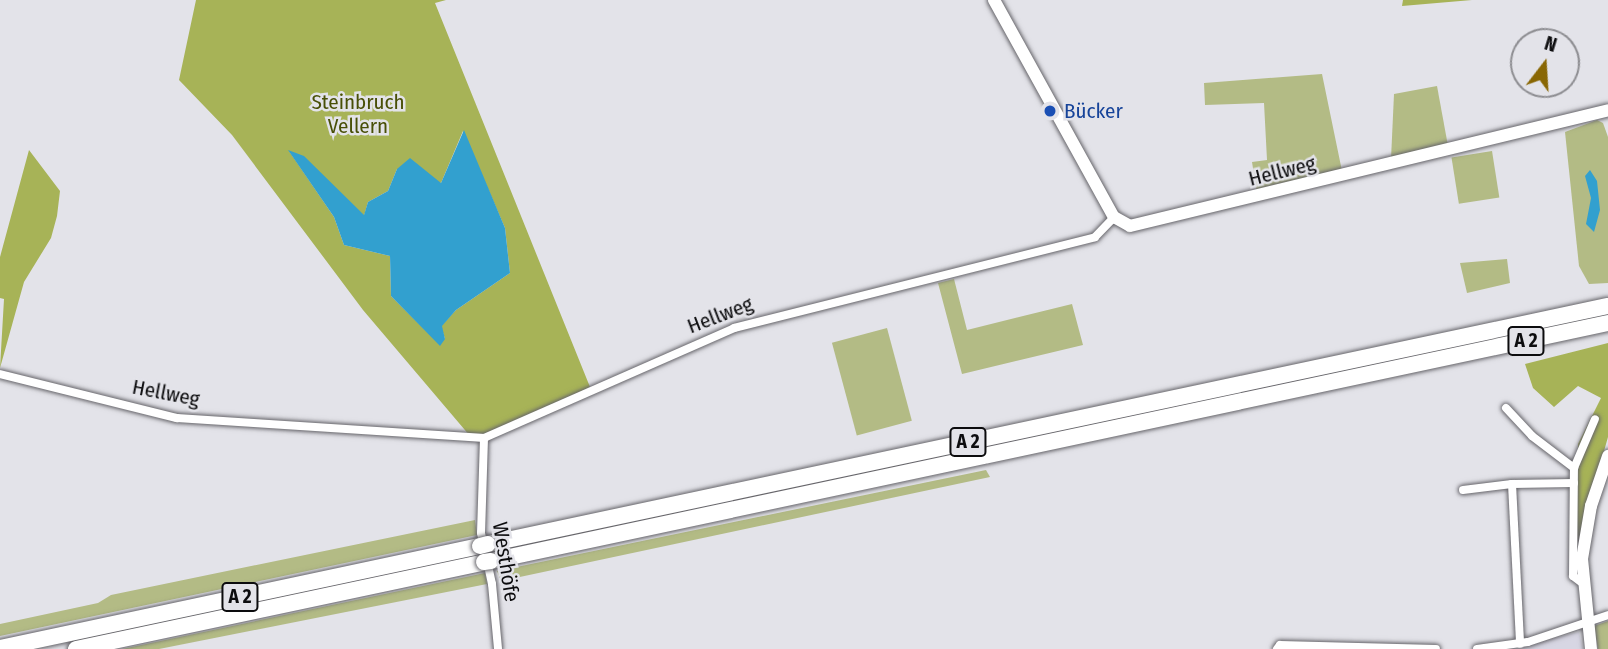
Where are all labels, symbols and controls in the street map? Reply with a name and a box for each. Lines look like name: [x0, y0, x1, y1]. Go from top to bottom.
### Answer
north arrow: [1510, 28, 1580, 98]
text: N: [1542, 32, 1560, 57]
park label: Steinbruch Vellern: [311, 89, 405, 139]
place label: Bücker: [1064, 98, 1123, 124]
marker: Bücker: [1042, 103, 1058, 119]
street label: Hellweg: [1246, 151, 1318, 191]
street label: Hellweg: [684, 291, 756, 339]
road number: A 2: [1507, 326, 1545, 356]
street label: Hellweg: [130, 374, 202, 412]
road number: A 2: [949, 426, 987, 458]
street label: Westhöfe: [487, 520, 525, 604]
road number: A 2: [221, 582, 259, 612]

